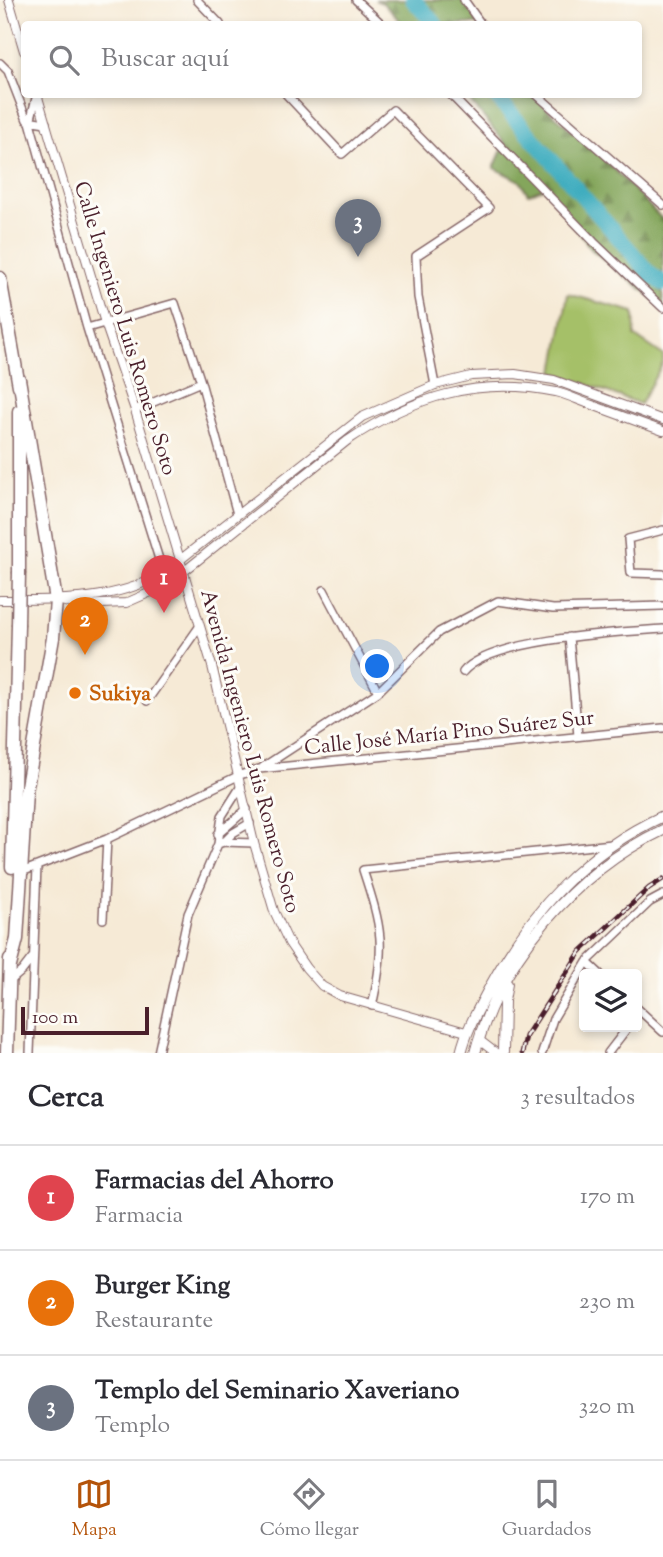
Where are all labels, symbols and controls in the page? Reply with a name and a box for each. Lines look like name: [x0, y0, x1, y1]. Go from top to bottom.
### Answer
search box: [21, 21, 642, 98]
icon: search: [45, 41, 83, 79]
text: Buscar aquí: [101, 41, 230, 78]
street label: Calle Ingeniero Luis Romero Soto: [65, 178, 183, 479]
pin: 3: [335, 199, 381, 257]
pin: 1: [141, 555, 187, 613]
street label: Avenida Ingeniero Luis Romero Soto: [191, 586, 307, 917]
pin: 2: [62, 597, 108, 655]
your location: [360, 649, 394, 683]
place label: Sukiya: [89, 680, 151, 710]
marker: Sukiya: [67, 685, 83, 701]
street label: Calle José María Pino Suárez Sur: [303, 704, 596, 764]
map controls: [579, 969, 642, 1032]
button: layers: [579, 969, 642, 1032]
scale bar: [21, 1004, 149, 1036]
text: 100 m: [32, 1005, 78, 1032]
text: Cerca: [28, 1077, 104, 1120]
text: 3 resultados: [520, 1082, 635, 1115]
text: Farmacias del Ahorro: [95, 1163, 334, 1200]
text: 1: [47, 1181, 55, 1214]
text: 170 m: [580, 1181, 635, 1214]
text: Farmacia: [95, 1200, 183, 1233]
text: Burger King: [95, 1268, 230, 1305]
text: 2: [46, 1286, 56, 1319]
text: 230 m: [579, 1286, 635, 1319]
text: Restaurante: [95, 1305, 213, 1338]
text: Templo del Seminario Xaveriano: [95, 1373, 459, 1410]
text: 3: [46, 1391, 56, 1424]
text: 320 m: [579, 1391, 635, 1424]
text: Templo: [95, 1410, 170, 1443]
tab: Mapa: [71, 1475, 117, 1544]
tab: Cómo llegar: [260, 1475, 359, 1544]
tab: Guardados: [502, 1475, 592, 1544]

